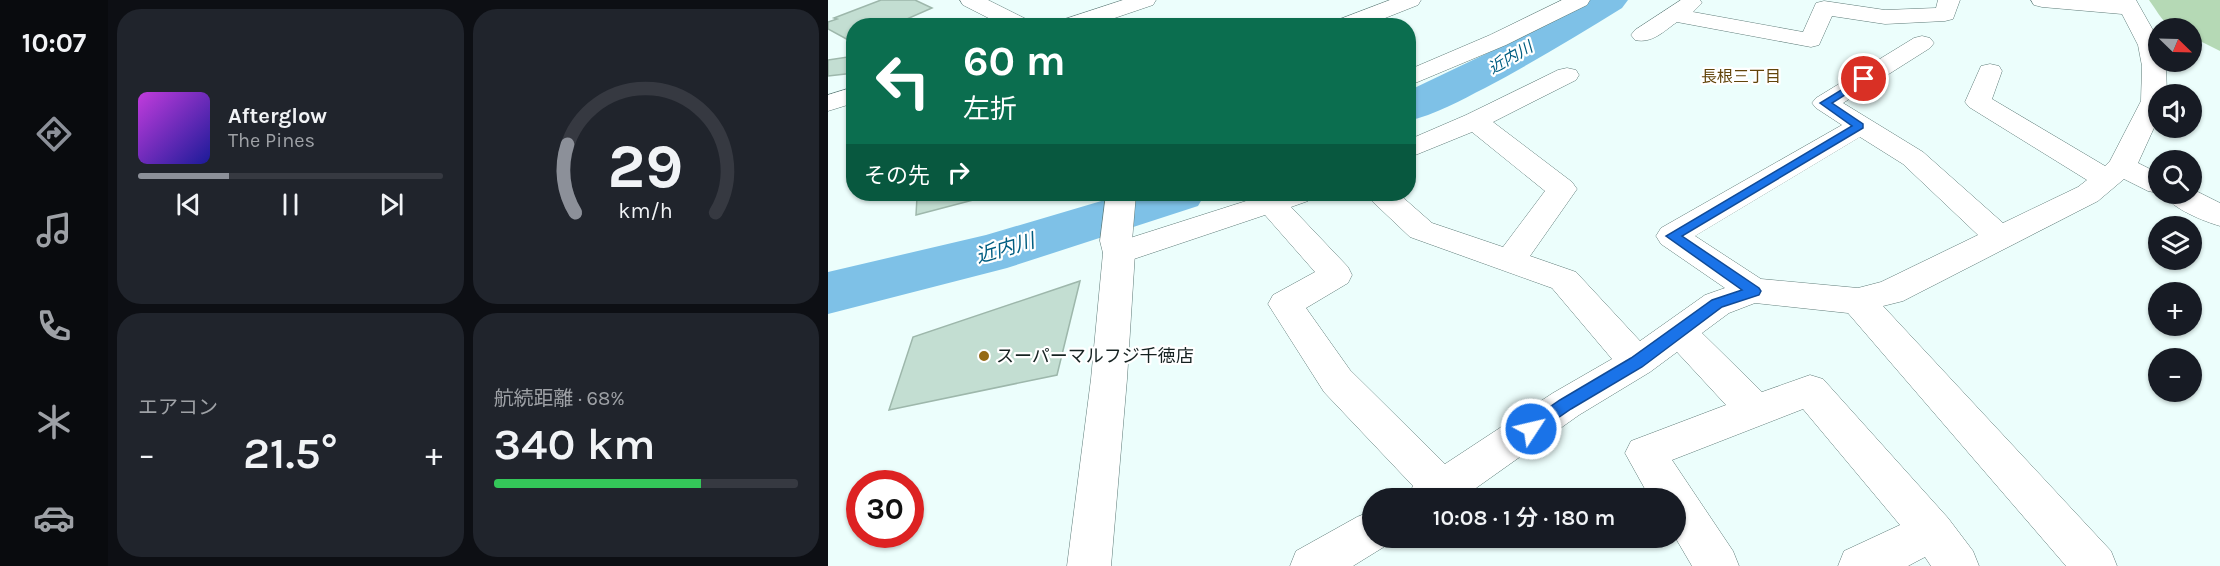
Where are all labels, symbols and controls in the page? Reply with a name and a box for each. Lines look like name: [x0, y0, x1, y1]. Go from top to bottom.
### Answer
north arrow: [2148, 18, 2202, 72]
map controls: [2148, 18, 2202, 402]
text: 10:07: [22, 27, 86, 59]
text: 60 m: [963, 36, 1066, 86]
water label: 近内川: [1485, 36, 1538, 78]
icon: left: [864, 42, 942, 120]
pin: [1838, 53, 1889, 104]
icon: arrive: [1847, 62, 1880, 95]
district label: 長根三丁目: [1701, 67, 1781, 86]
button: sound: [2148, 84, 2202, 138]
text: 左折: [963, 93, 1017, 125]
text: Afterglow: [228, 103, 327, 129]
icon: directions: [33, 113, 75, 155]
text: The Pines: [228, 129, 315, 152]
text: 29: [608, 131, 684, 204]
button: search: [2148, 150, 2202, 204]
icon: right: [942, 156, 975, 189]
text: その先: [864, 163, 930, 189]
icon: previous: [172, 188, 205, 221]
icon: pause: [274, 188, 307, 221]
icon: next: [375, 188, 408, 221]
text: km/h: [619, 199, 673, 224]
icon: music: [33, 209, 75, 251]
button: layers: [2148, 216, 2202, 270]
water label: 近内川: [973, 229, 1039, 268]
button: +: [2148, 282, 2202, 336]
icon: phone: [33, 305, 75, 347]
place label: スーパーマルフジ千徳店: [996, 345, 1194, 367]
button: −: [2148, 348, 2202, 402]
marker: スーパーマルフジ千徳店: [977, 349, 991, 363]
text: 航続距離 · 68%: [494, 387, 625, 410]
text: エアコン: [138, 396, 218, 419]
position arrow: [1499, 397, 1563, 461]
icon: climate: [33, 401, 75, 443]
text: 340 km: [494, 418, 655, 470]
text: 21.5°: [243, 427, 338, 479]
text: −: [138, 435, 155, 473]
text: +: [425, 435, 442, 473]
speed limit sign: 30: [846, 470, 924, 548]
icon: car: [33, 497, 75, 539]
text: 10:08 · 1 分 · 180 m: [1433, 505, 1615, 531]

